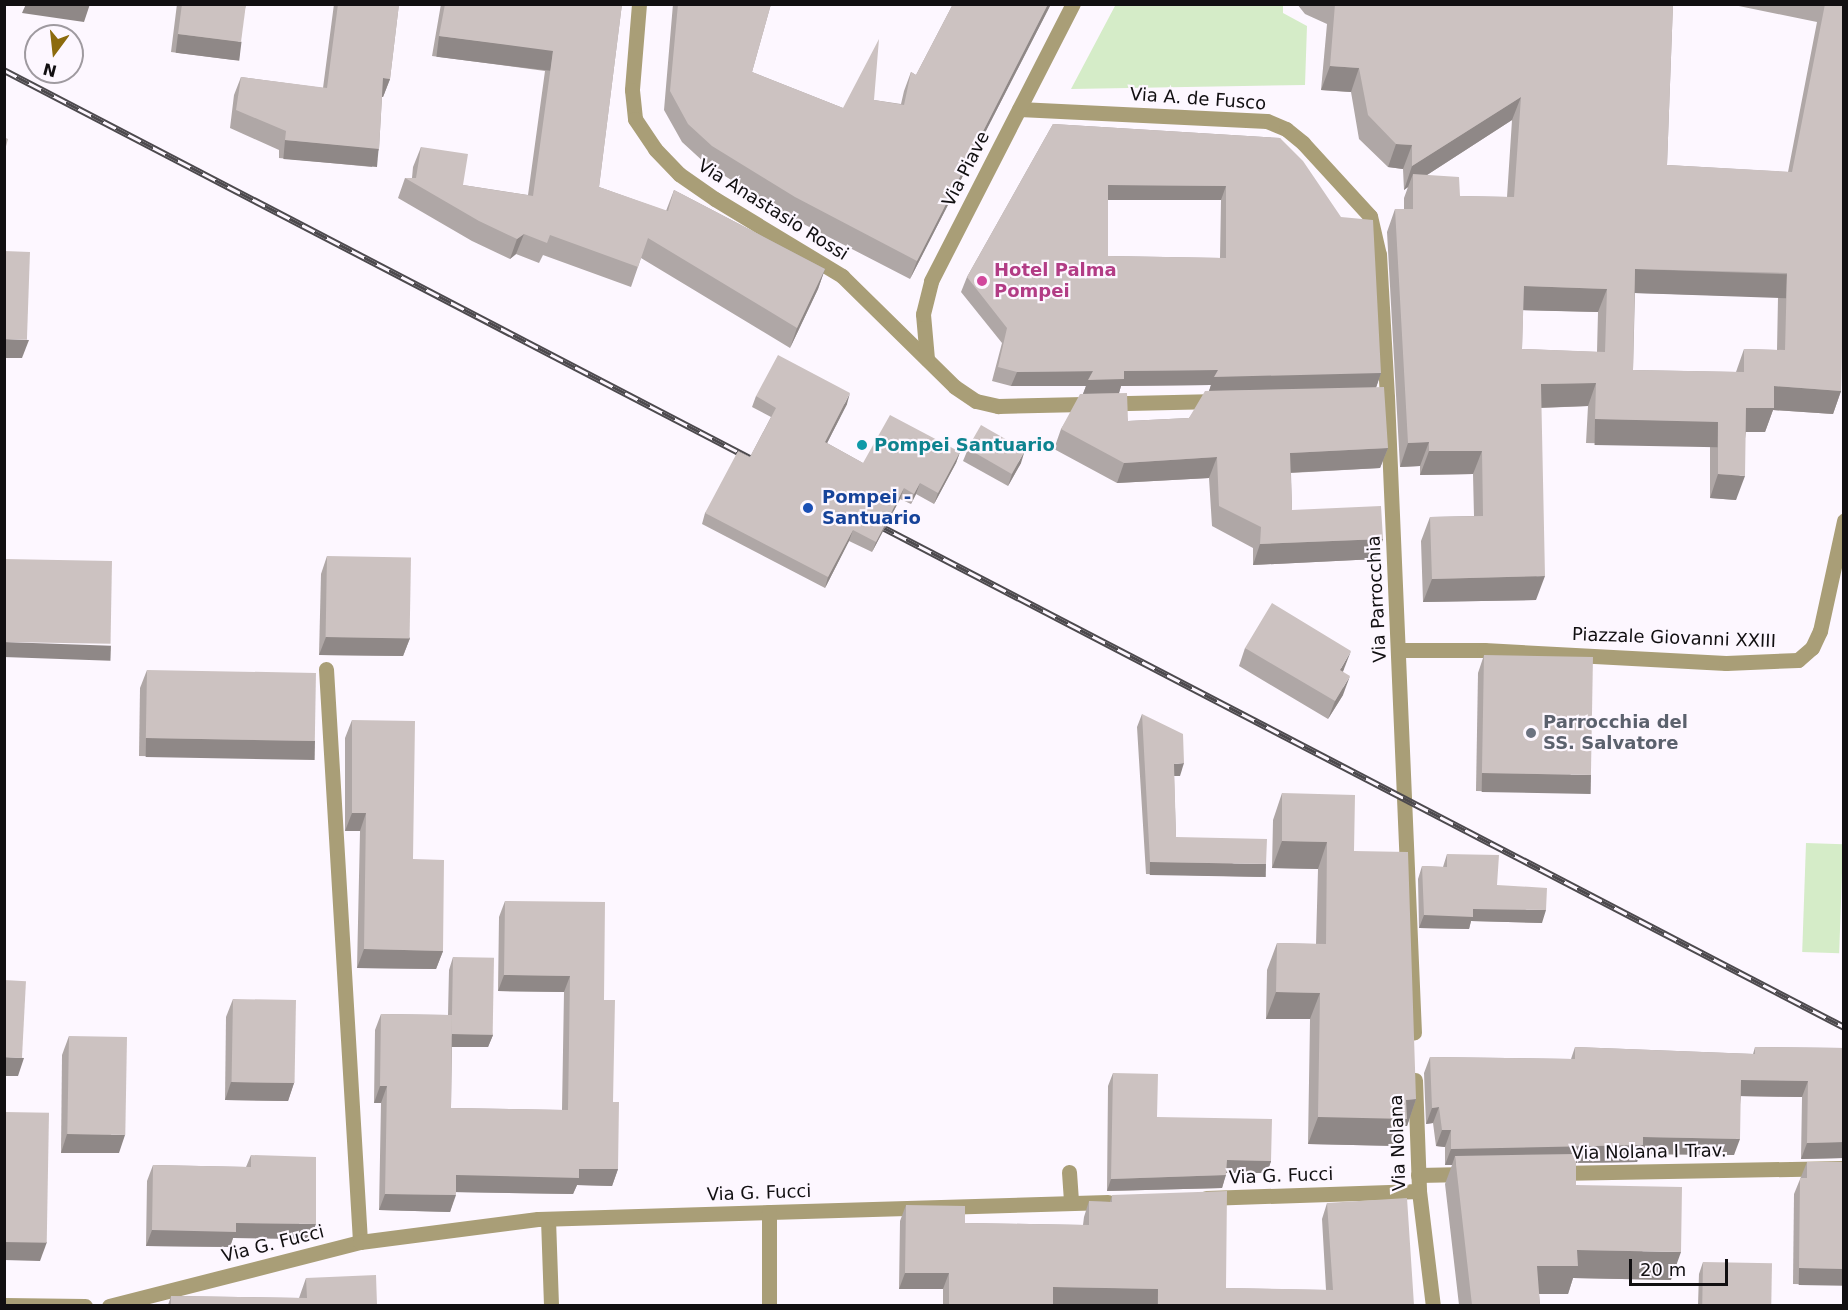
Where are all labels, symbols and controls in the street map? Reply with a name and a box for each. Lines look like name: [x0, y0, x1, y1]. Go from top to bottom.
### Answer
north arrow: [24, 24, 84, 84]
text: N: [41, 59, 59, 81]
street label: Via A. de Fusco: [1129, 83, 1267, 115]
street label: Via Piave: [938, 128, 994, 210]
street label: Via Anastasio Rossi: [694, 155, 852, 265]
place label: Hotel Palma Pompei: [994, 260, 1117, 302]
marker: Hotel Palma Pompei: [975, 274, 989, 288]
place label: Pompei Santuario: [874, 434, 1055, 456]
marker: Pompei Santuario: [855, 438, 869, 452]
place label: Pompei - Santuario: [822, 487, 921, 530]
marker: Pompei - Santuario: [799, 499, 817, 517]
street label: Via Parrocchia: [1363, 535, 1391, 663]
street label: Piazzale Giovanni XXIII: [1572, 624, 1776, 652]
place label: Parrocchia del SS. Salvatore: [1543, 712, 1688, 754]
marker: Parrocchia del SS. Salvatore: [1524, 726, 1538, 740]
street label: Via Nolana: [1386, 1094, 1410, 1192]
street label: Via Nolana I Trav.: [1571, 1140, 1727, 1164]
street label: Via G. Fucci: [1228, 1163, 1334, 1189]
street label: Via G. Fucci: [706, 1180, 812, 1206]
street label: Via G. Fucci: [220, 1221, 326, 1267]
scale bar: [1632, 1247, 1731, 1285]
text: 20 m: [1640, 1259, 1686, 1280]

